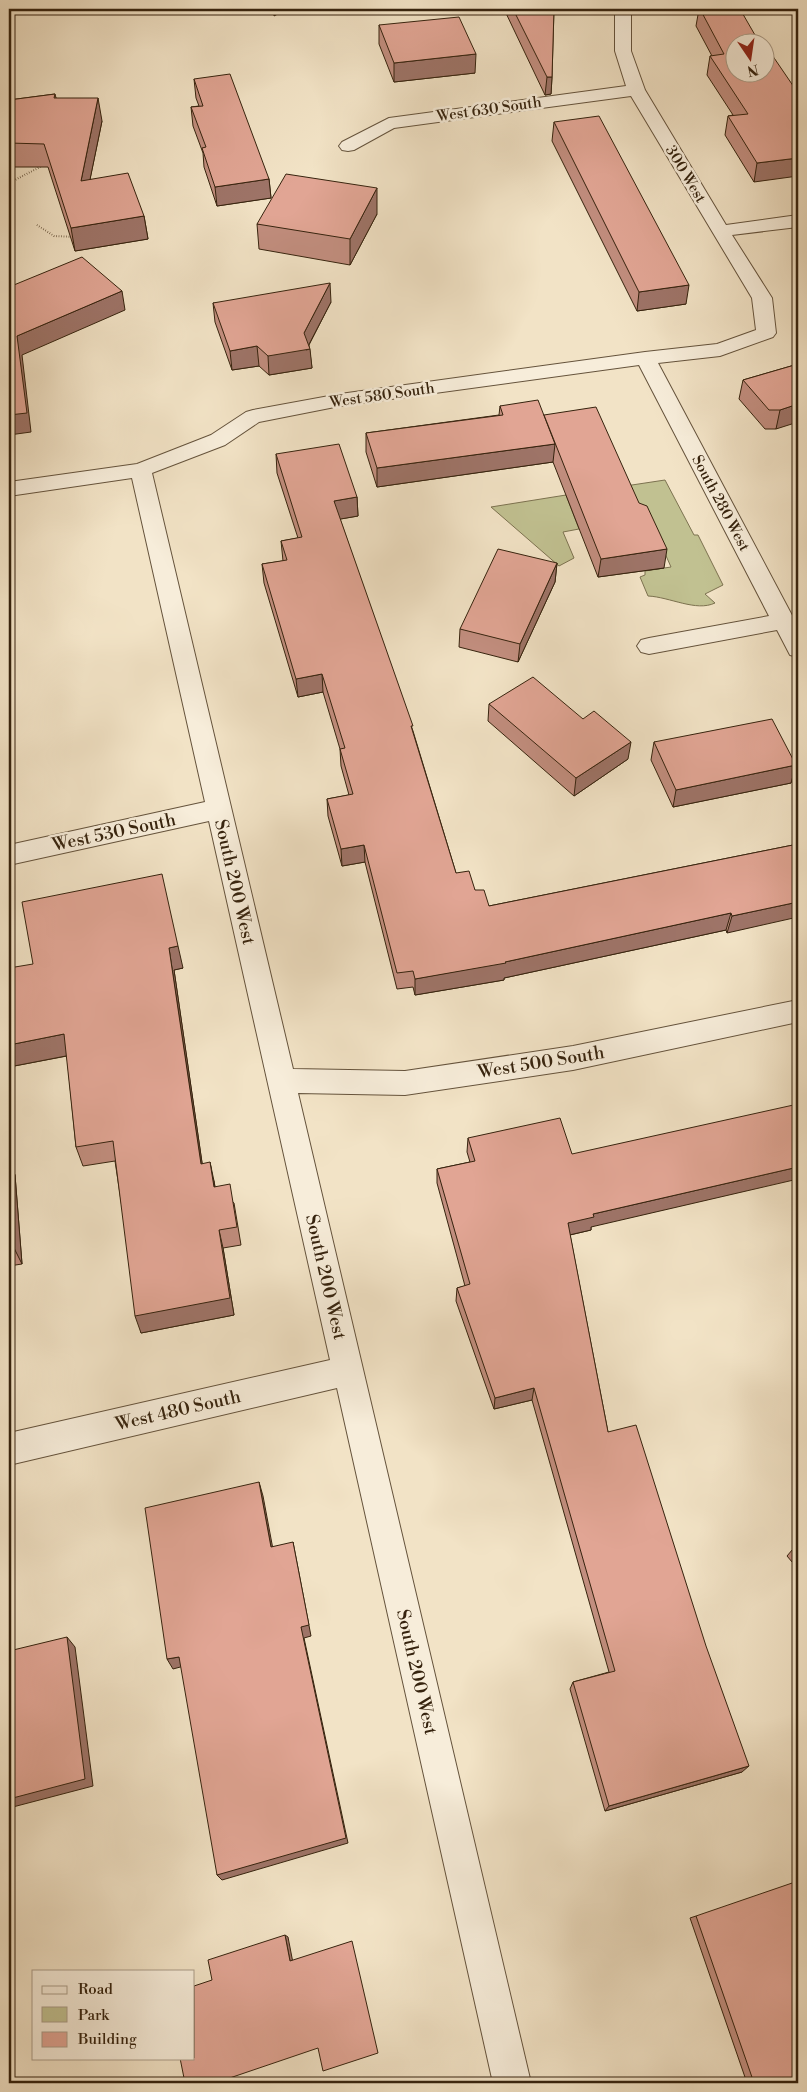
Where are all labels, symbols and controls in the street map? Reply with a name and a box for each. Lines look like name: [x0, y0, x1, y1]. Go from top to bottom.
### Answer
north arrow: [724, 32, 774, 82]
text: N: [745, 60, 760, 80]
street label: West 630 South: [434, 93, 543, 126]
street label: 300 West: [661, 142, 710, 207]
street label: West 580 South: [327, 379, 436, 412]
street label: South 280 West: [687, 452, 754, 555]
street label: West 530 South: [49, 808, 178, 857]
street label: South 200 West: [209, 817, 260, 948]
street label: West 500 South: [475, 1041, 606, 1084]
street label: South 200 West: [300, 1212, 351, 1343]
street label: West 480 South: [112, 1385, 243, 1436]
street label: South 200 West: [391, 1607, 442, 1738]
legend: [32, 1970, 195, 2060]
text: Road: [78, 1980, 113, 1999]
text: Park: [78, 2006, 110, 2025]
text: Building: [77, 2030, 137, 2049]

